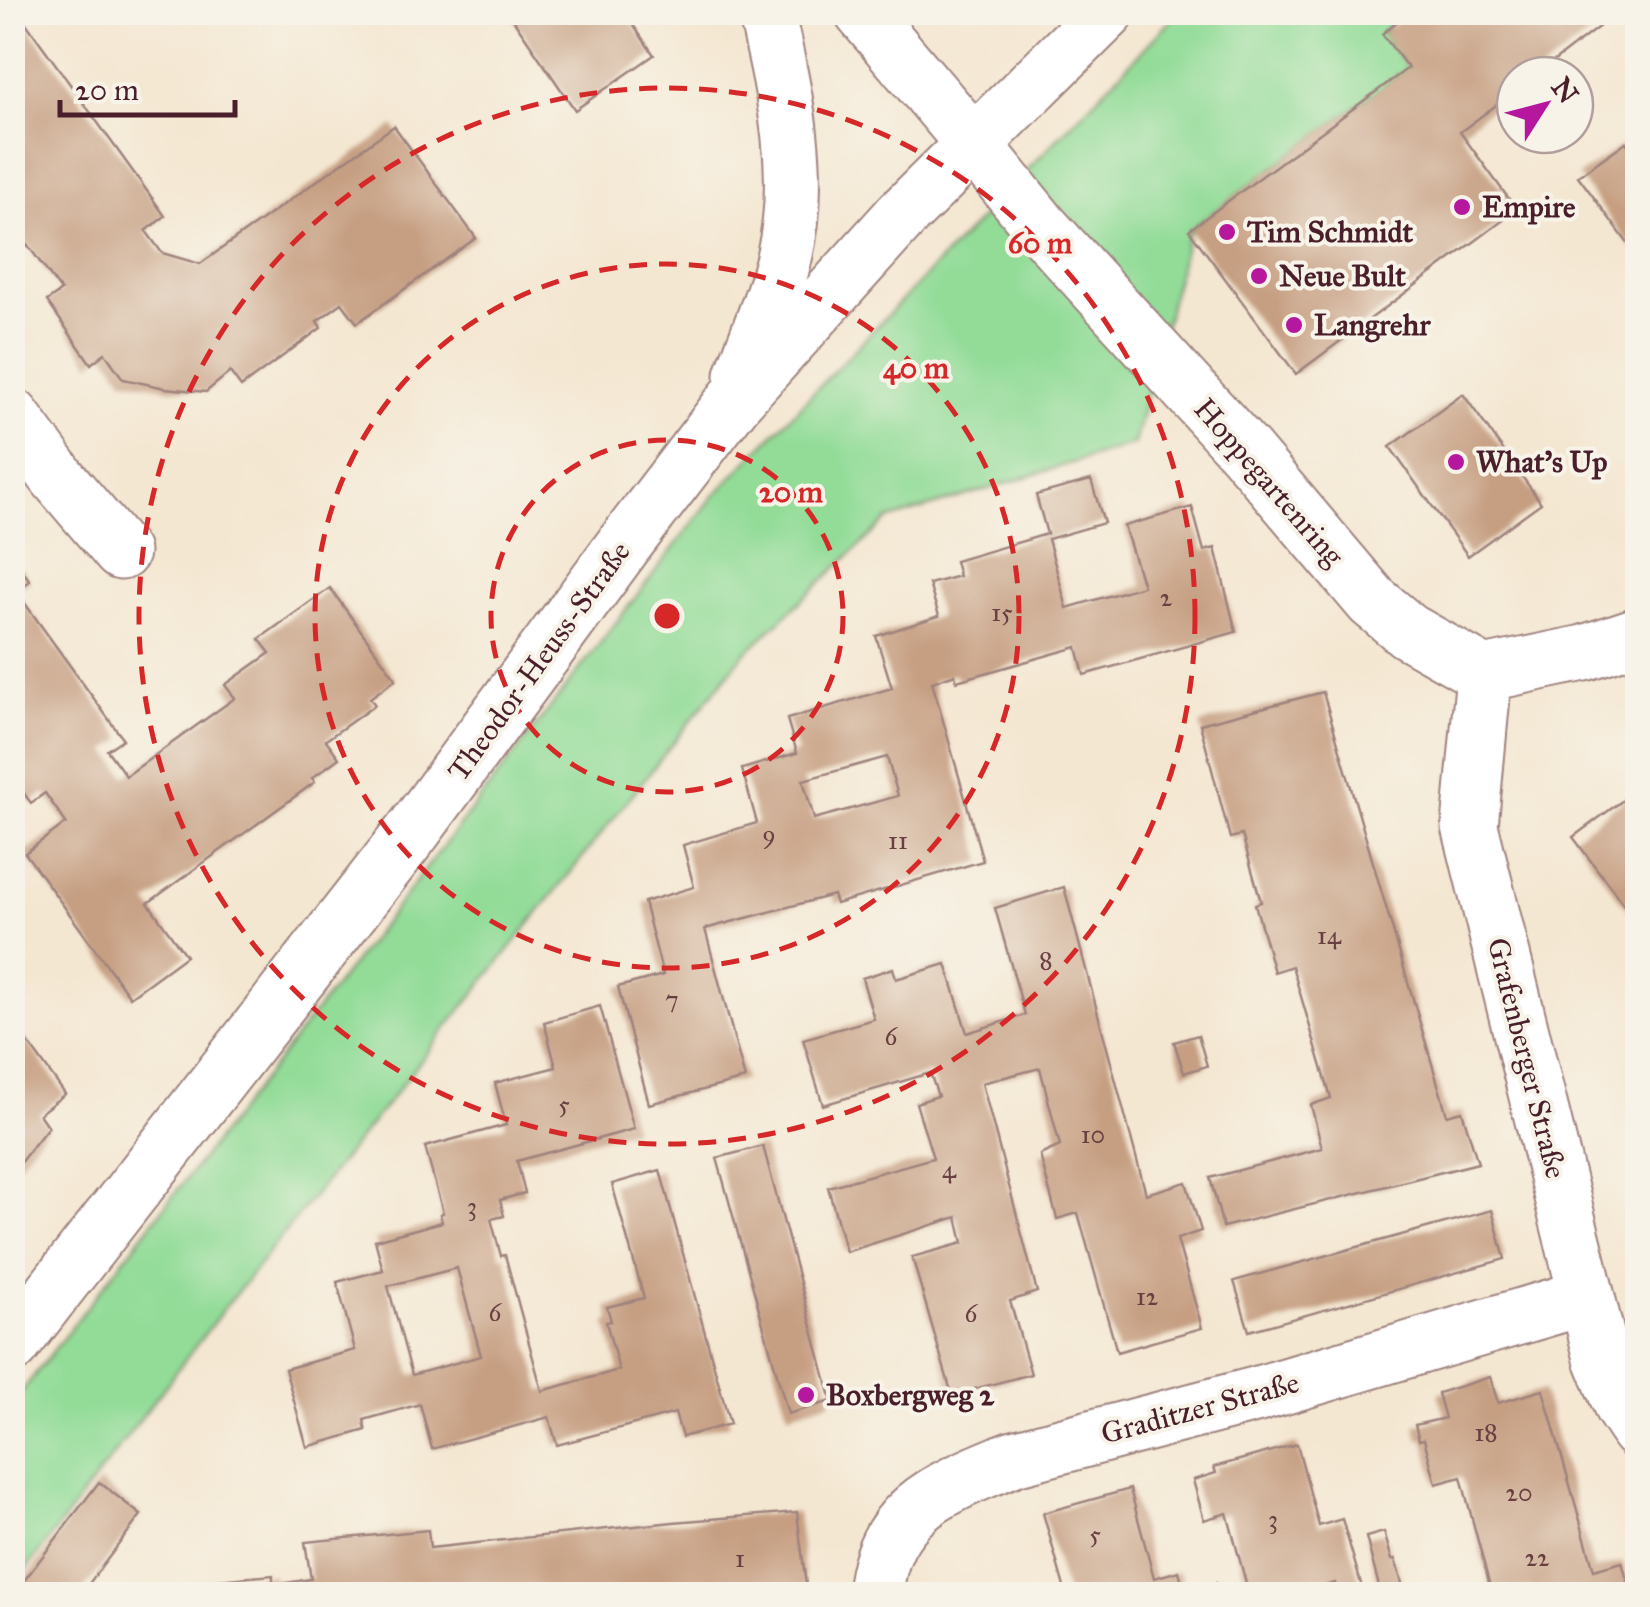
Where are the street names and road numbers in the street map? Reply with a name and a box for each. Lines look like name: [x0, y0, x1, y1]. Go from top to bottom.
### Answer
street label: Hoppegartenring: [1186, 391, 1352, 574]
street label: Theodor-Heuss-Straße: [440, 534, 638, 788]
street label: Grafenberger Straße: [1480, 934, 1574, 1182]
street label: Graditzer Straße: [1097, 1364, 1303, 1452]

